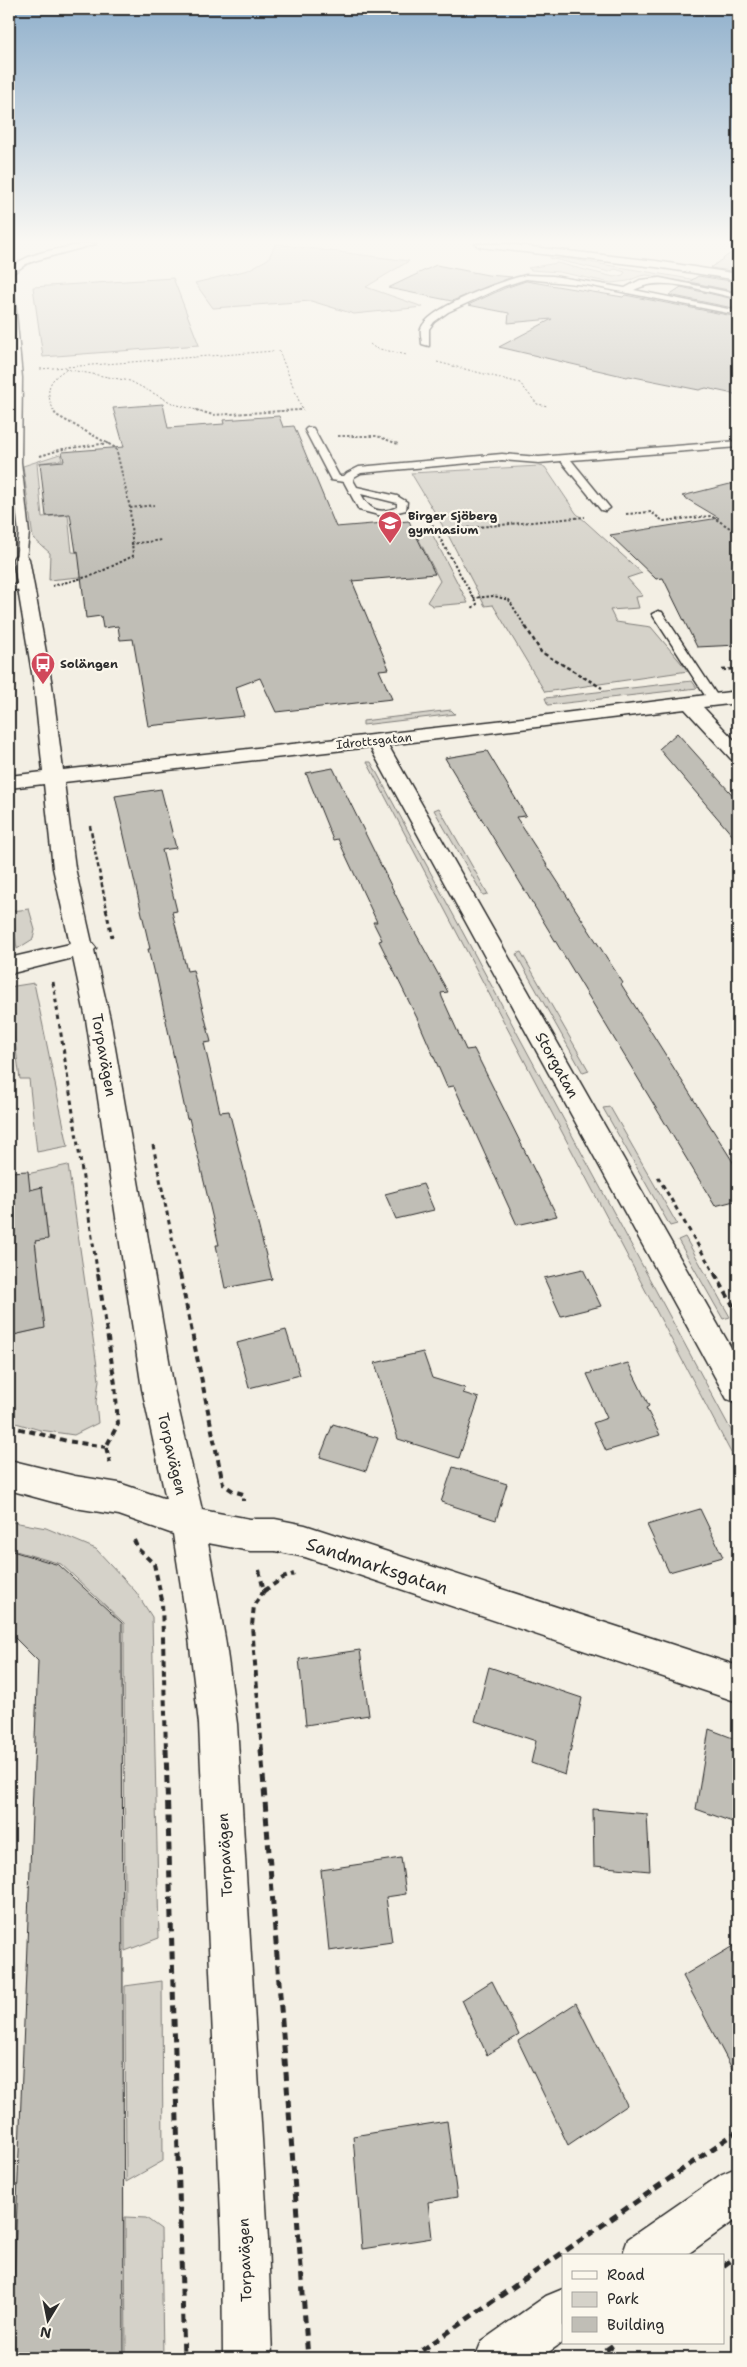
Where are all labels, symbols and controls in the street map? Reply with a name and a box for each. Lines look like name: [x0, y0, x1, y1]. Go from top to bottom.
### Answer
place label: Birger Sjöberg gymnasium: [408, 508, 497, 538]
school or university icon: Birger Sjöberg gymnasium: [377, 510, 403, 544]
bus stop icon: Solängen: [30, 651, 56, 685]
place label: Solängen: [60, 656, 118, 672]
street label: Idrottsgatan: [335, 729, 413, 753]
street label: Torpavägen: [87, 1012, 121, 1098]
street label: Storgatan: [531, 1028, 583, 1102]
street label: Torpavägen: [153, 1411, 191, 1497]
street label: Sandmarksgatan: [303, 1532, 451, 1600]
street label: Torpavägen: [213, 1813, 237, 1897]
street label: Torpavägen: [234, 2218, 256, 2302]
legend: [562, 2254, 724, 2344]
text: Road: [607, 2265, 645, 2285]
text: Park: [607, 2289, 639, 2309]
north arrow: [22, 2294, 72, 2344]
text: Building: [607, 2315, 664, 2335]
text: N: [39, 2323, 53, 2343]

